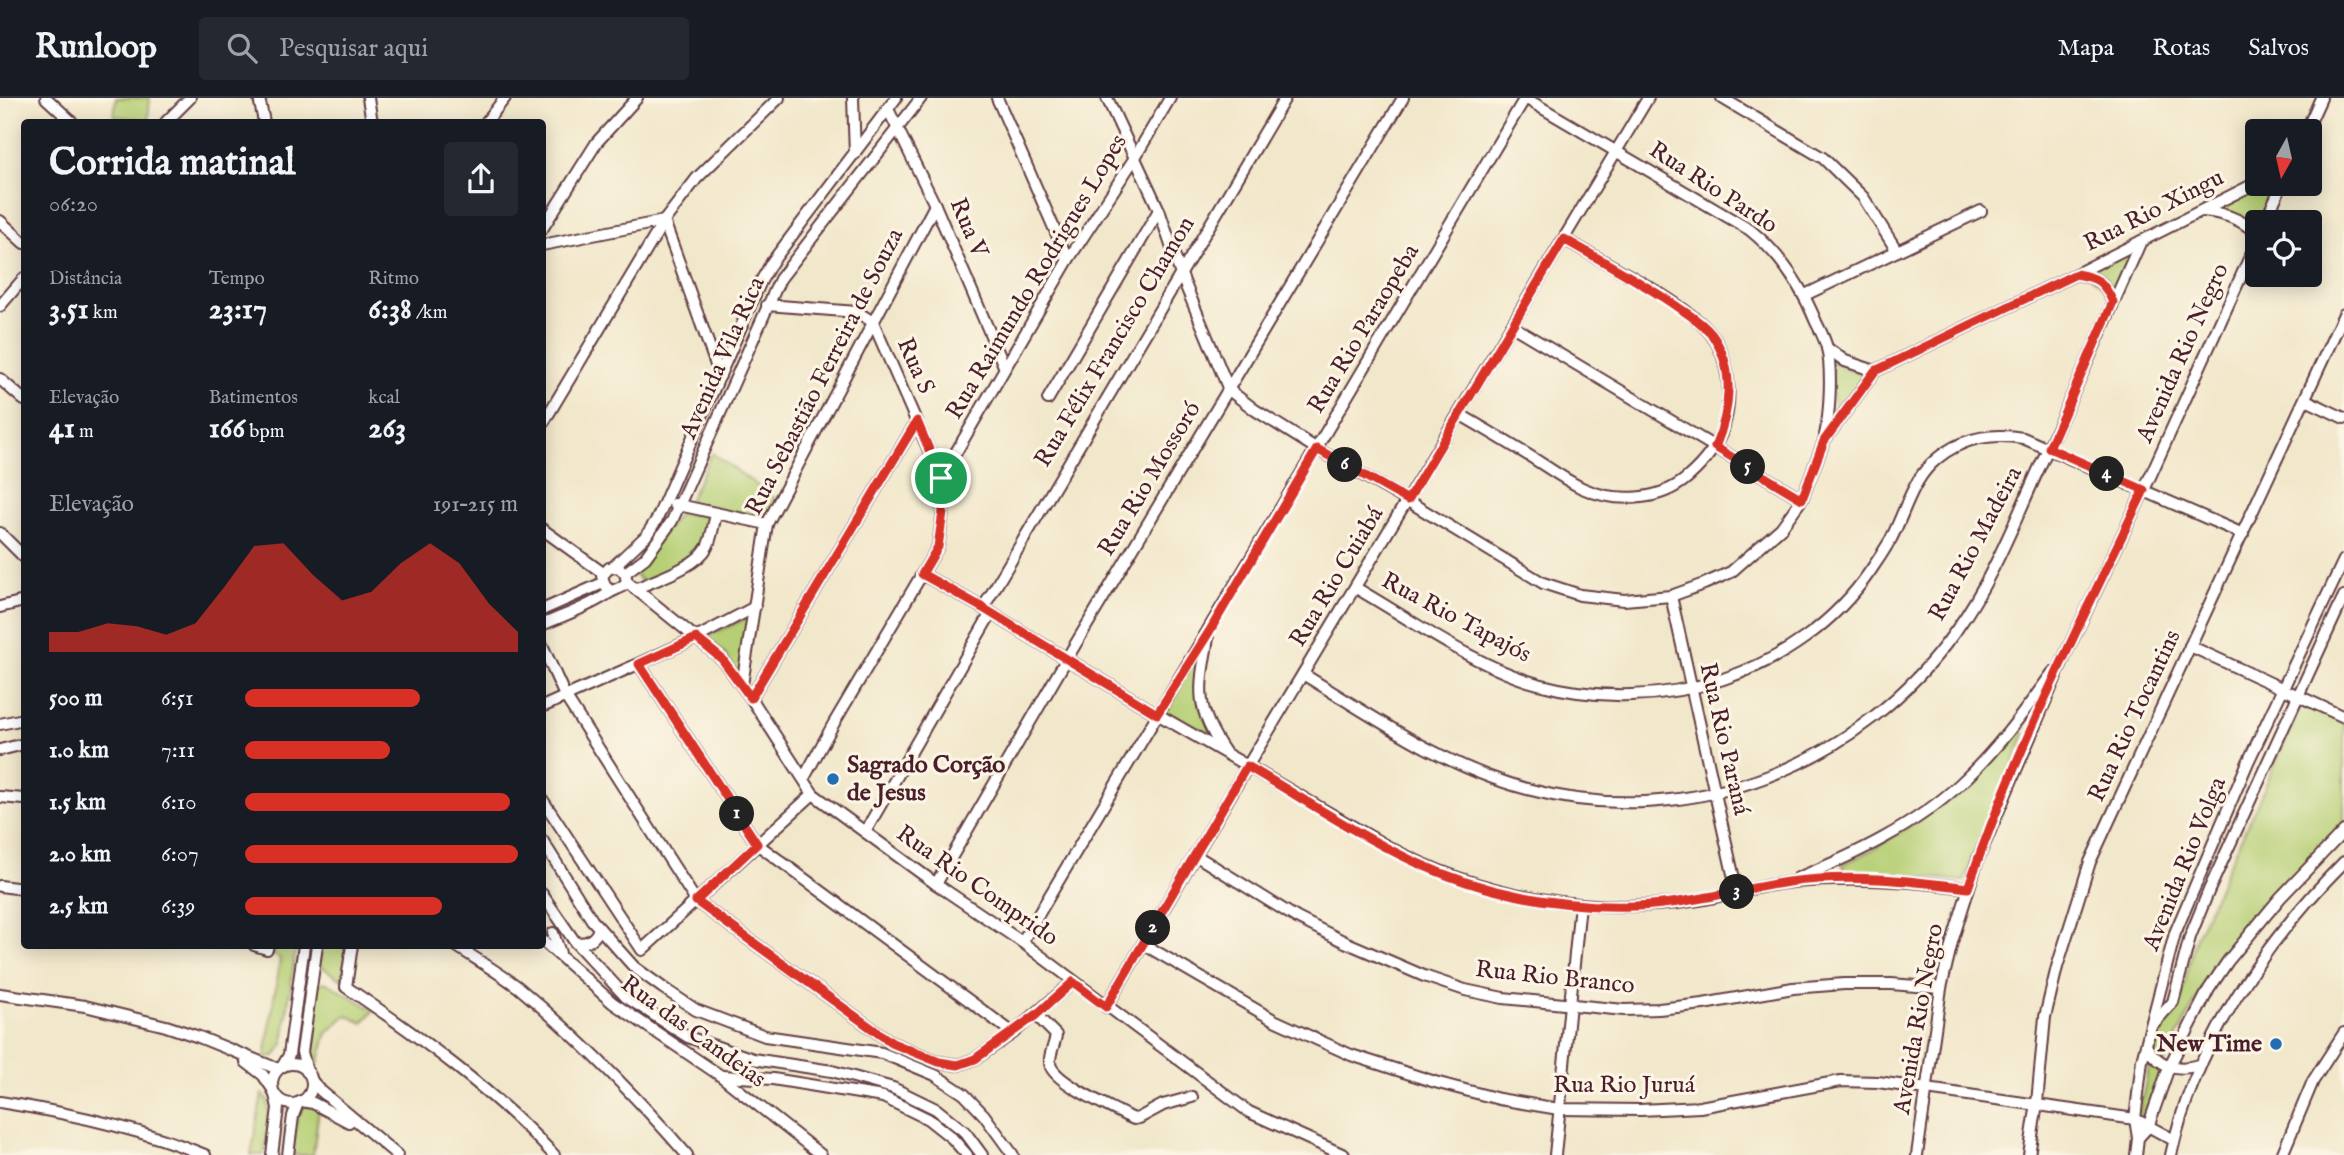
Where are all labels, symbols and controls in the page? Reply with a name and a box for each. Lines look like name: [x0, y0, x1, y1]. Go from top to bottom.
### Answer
search box: [199, 17, 689, 80]
text: Runloop: [35, 27, 157, 69]
icon: search: [223, 29, 261, 67]
text: Pesquisar aqui: [279, 32, 428, 65]
text: Mapa: [2058, 33, 2114, 64]
text: Rotas: [2152, 33, 2210, 64]
text: Salvos: [2248, 33, 2309, 64]
north arrow: [2245, 119, 2322, 196]
map controls: [2245, 119, 2322, 287]
street label: Rua Raimundo Rodrigues Lopes: [939, 129, 1135, 425]
street label: Rua Rio Pardo: [1643, 135, 1783, 241]
text: Corrida matinal: [49, 140, 295, 188]
button: share: [444, 142, 518, 216]
street label: Rua Rio Xingu: [2079, 162, 2229, 260]
text: 06:20: [49, 190, 98, 219]
street label: Rua V: [942, 193, 995, 264]
button: locate: [2245, 210, 2322, 287]
street label: Rua Félix Francisco Chamon: [1028, 211, 1202, 473]
street label: Rua Sebastião Ferreira de Souza: [739, 223, 911, 521]
street label: Rua Rio Paraopeba: [1301, 238, 1427, 419]
street label: Avenida Rio Negro: [2129, 258, 2236, 449]
text: Distância: [49, 267, 122, 291]
text: Tempo: [209, 267, 265, 291]
text: Ritmo: [368, 267, 419, 291]
street label: Avenida Vila Rica: [673, 272, 773, 445]
text: 3.51: [49, 291, 89, 329]
text: 23:17: [209, 291, 267, 329]
text: 6:38: [368, 291, 412, 329]
text: km: [89, 301, 118, 325]
text: /km: [412, 301, 447, 325]
street label: Rua S: [889, 333, 941, 399]
text: Elevação: [49, 386, 119, 410]
text: Batimentos: [209, 386, 298, 410]
text: kcal: [368, 386, 400, 410]
street label: Rua Rio Mossoró: [1092, 396, 1209, 562]
text: 41: [49, 410, 75, 448]
text: 166: [209, 410, 245, 448]
text: 263: [368, 410, 406, 448]
text: m: [75, 420, 94, 444]
text: bpm: [245, 420, 284, 444]
pin: [911, 448, 971, 508]
pin: 6: [1328, 448, 1362, 482]
pin: 5: [1730, 450, 1766, 484]
text: 6: [1340, 452, 1349, 476]
text: 5: [1744, 454, 1751, 478]
pin: 4: [2090, 456, 2124, 492]
icon: arrive: [922, 459, 960, 497]
street label: Rua Rio Madeira: [1922, 461, 2030, 627]
text: 4: [2102, 461, 2111, 485]
text: Elevação: [49, 490, 134, 519]
text: 191–215 m: [433, 490, 518, 519]
street label: Rua Rio Cuiabá: [1283, 501, 1391, 653]
street label: Rua Rio Tapajós: [1376, 566, 1536, 670]
street label: Rua Rio Tocantins: [2082, 625, 2188, 807]
street label: Rua Rio Paraná: [1691, 660, 1757, 819]
text: 500 m: [49, 684, 103, 713]
text: 6:51: [161, 684, 194, 713]
text: 1.0 km: [49, 736, 109, 765]
text: 7:11: [161, 736, 195, 765]
place label: Sagrado Corção de Jesus: [847, 750, 1005, 809]
marker: Sagrado Corção de Jesus: [825, 771, 841, 787]
street label: Avenida Rio Volga: [2136, 772, 2234, 956]
text: 1.5 km: [49, 788, 106, 817]
text: 6:10: [161, 788, 197, 817]
pin: 1: [720, 796, 754, 832]
text: 1: [733, 801, 740, 825]
street label: Rua Rio Comprido: [890, 818, 1064, 954]
text: 2.0 km: [49, 840, 111, 869]
text: 6:07: [161, 840, 199, 869]
pin: 3: [1720, 874, 1754, 910]
text: 3: [1733, 879, 1740, 903]
text: 2.5 km: [49, 892, 108, 921]
text: 6:39: [161, 892, 195, 921]
pin: 2: [1136, 910, 1170, 946]
text: 2: [1148, 915, 1157, 939]
street label: Avenida Rio Negro: [1887, 921, 1951, 1118]
street label: Rua Rio Branco: [1474, 954, 1636, 1002]
street label: Rua das Candeias: [614, 969, 772, 1095]
place label: New Time: [2155, 1029, 2262, 1060]
marker: New Time: [2268, 1036, 2284, 1052]
street label: Rua Rio Juruá: [1553, 1070, 1696, 1101]

